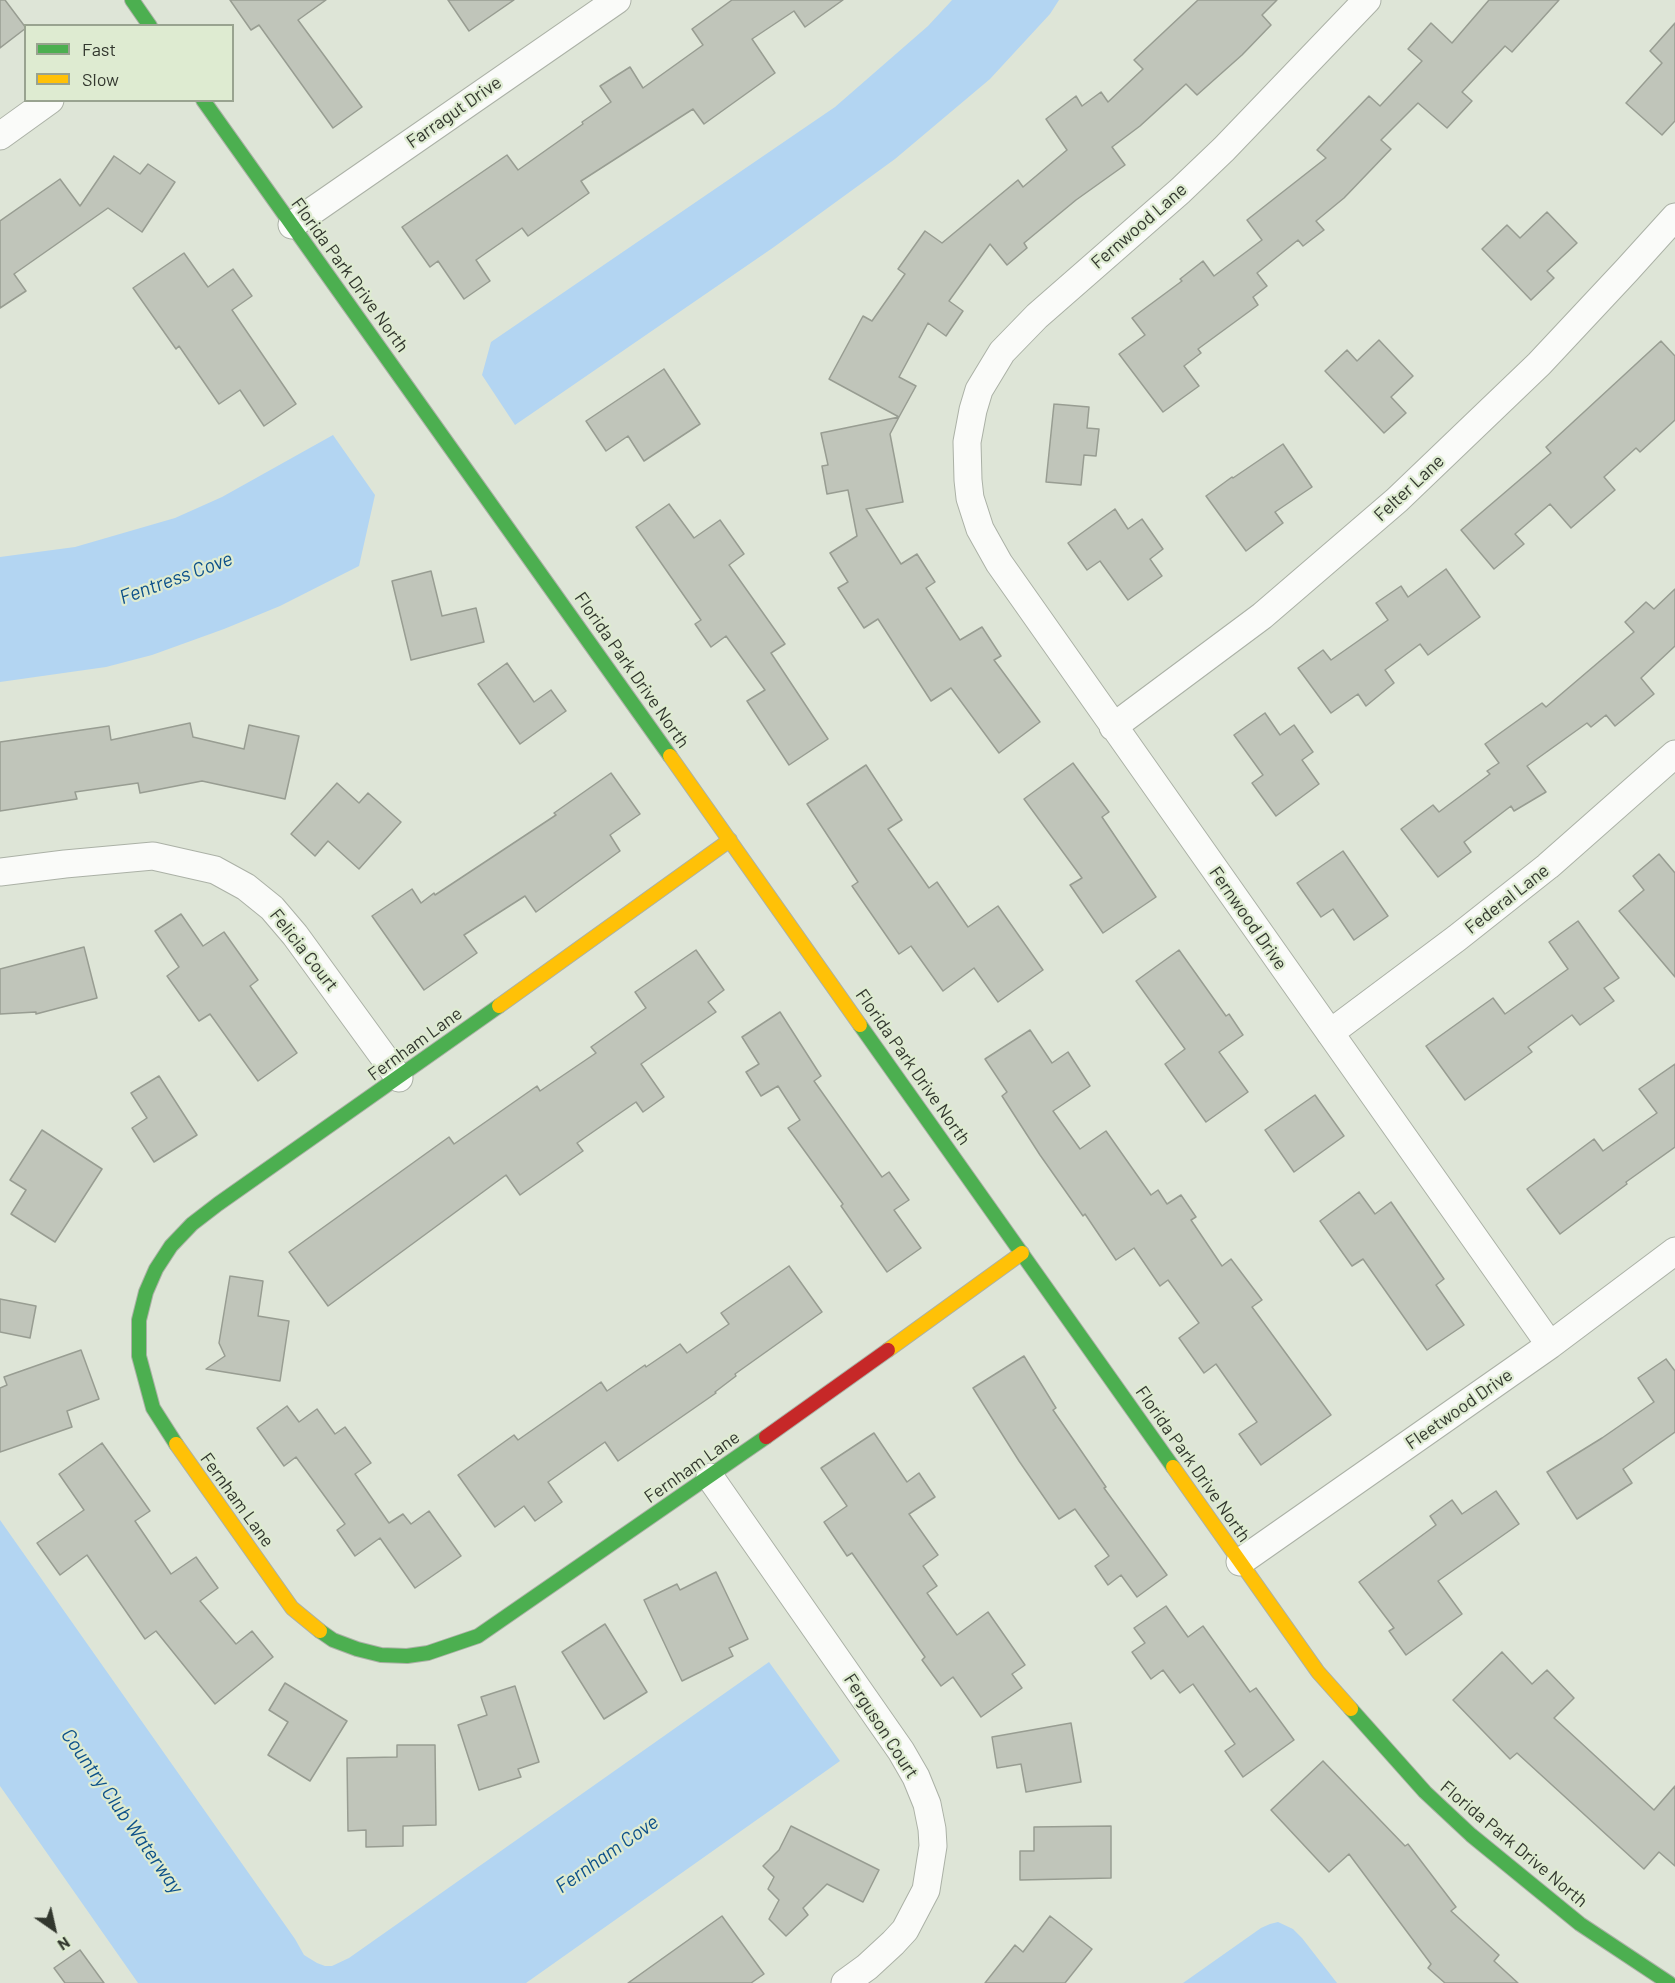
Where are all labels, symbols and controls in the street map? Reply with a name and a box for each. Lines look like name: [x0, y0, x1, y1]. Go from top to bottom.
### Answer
legend: [24, 24, 234, 102]
text: Fast: [82, 38, 116, 60]
text: Slow: [82, 68, 119, 90]
street label: Farragut Drive: [402, 71, 506, 153]
street label: Fernwood Lane: [1087, 179, 1191, 273]
street label: Florida Park Drive North: [287, 194, 413, 356]
street label: Felter Lane: [1370, 450, 1448, 526]
water label: Fentress Cove: [116, 546, 236, 610]
street label: Florida Park Drive North: [570, 588, 694, 752]
street label: Federal Lane: [1461, 860, 1553, 938]
street label: Fernwood Drive: [1204, 862, 1292, 974]
street label: Felicia Court: [265, 905, 343, 995]
street label: Florida Park Drive North: [851, 985, 975, 1149]
street label: Fernham Lane: [364, 1003, 466, 1085]
street label: Fleetwood Drive: [1401, 1364, 1517, 1454]
street label: Florida Park Drive North: [1131, 1382, 1255, 1546]
street label: Fernham Lane: [640, 1426, 744, 1508]
street label: Fernham Lane: [196, 1449, 278, 1551]
street label: Ferguson Court: [839, 1670, 923, 1782]
water label: Country Club Waterway: [56, 1724, 188, 1898]
street label: Florida Park Drive North: [1436, 1776, 1592, 1912]
water label: Fernham Cove: [551, 1810, 663, 1898]
north arrow: [24, 1899, 84, 1959]
text: N: [55, 1933, 74, 1955]

